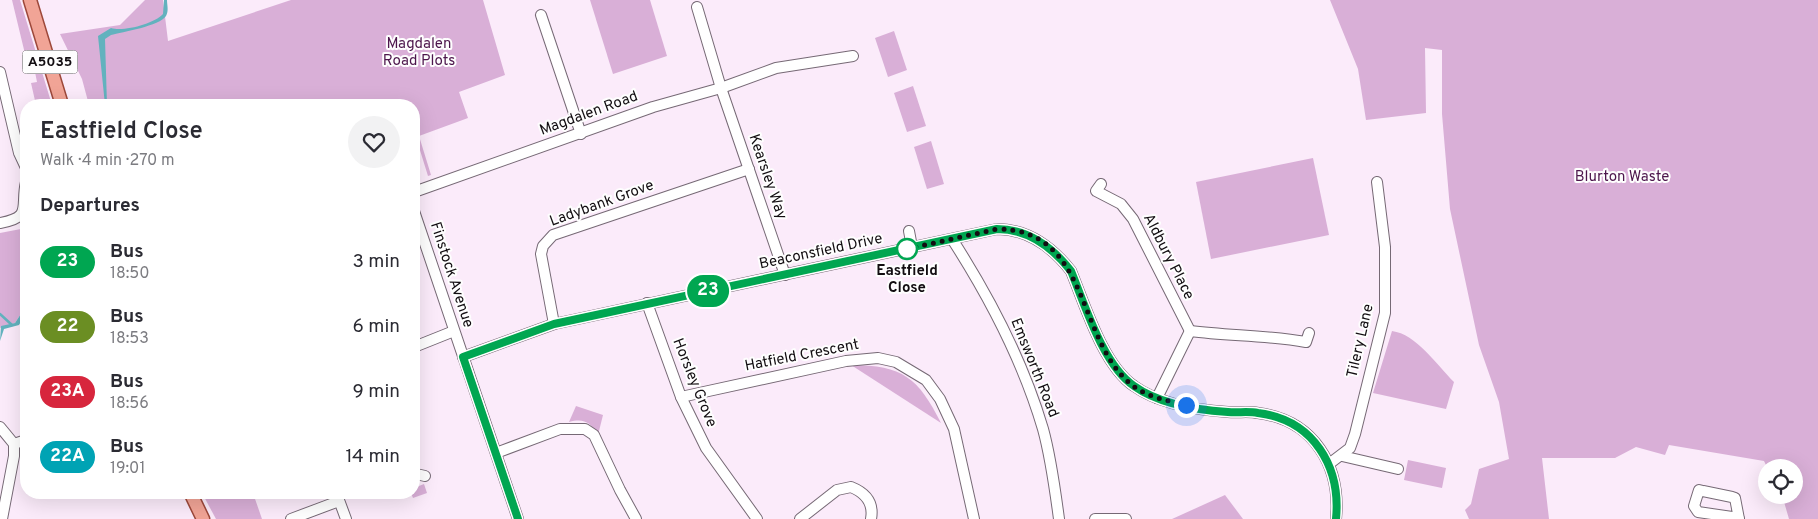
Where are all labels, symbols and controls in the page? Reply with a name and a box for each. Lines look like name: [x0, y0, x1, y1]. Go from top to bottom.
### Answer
park label: Magdalen Road Plots: [383, 35, 455, 71]
road number: A5035: [22, 51, 78, 74]
street label: Magdalen Road: [537, 87, 641, 141]
button: heart: [348, 116, 400, 168]
text: Eastfield Close: [40, 117, 203, 147]
street label: Kearsley Way: [743, 132, 791, 222]
text: Walk · 4 min · 270 m: [40, 151, 175, 171]
park label: Blurton Waste: [1575, 168, 1669, 187]
street label: Ladybank Grove: [547, 176, 657, 232]
text: Departures: [40, 194, 140, 218]
street label: Aldbury Place: [1138, 211, 1198, 303]
street label: Finstock Avenue: [425, 220, 477, 330]
street label: Beaconsfield Drive: [758, 230, 884, 274]
marker: Eastfield Close: [896, 238, 918, 260]
text: Bus: [110, 240, 144, 264]
text: 23: [57, 250, 78, 273]
text: 3 min: [352, 250, 400, 274]
place label: Eastfield Close: [876, 262, 938, 298]
text: 18:50: [110, 264, 150, 284]
line badge: 23: [686, 275, 730, 307]
text: 23: [697, 279, 719, 302]
street label: Tilery Lane: [1343, 302, 1379, 380]
text: Bus: [110, 305, 144, 329]
text: 22: [56, 315, 79, 338]
text: 6 min: [353, 315, 400, 339]
street label: Emsworth Road: [1005, 316, 1063, 420]
text: 18:53: [110, 329, 149, 349]
street label: Horsley Grove: [667, 336, 721, 430]
street label: Hatfield Crescent: [743, 336, 861, 376]
text: Bus: [110, 370, 144, 394]
text: 23A: [50, 380, 85, 403]
text: 9 min: [353, 380, 400, 404]
your location: [1174, 393, 1199, 418]
text: 18:56: [110, 394, 149, 414]
text: Bus: [110, 435, 144, 459]
text: 22A: [50, 445, 85, 468]
text: 14 min: [345, 445, 400, 469]
text: 19:01: [110, 459, 145, 479]
map controls: [1758, 459, 1803, 504]
button: locate: [1758, 459, 1803, 504]

